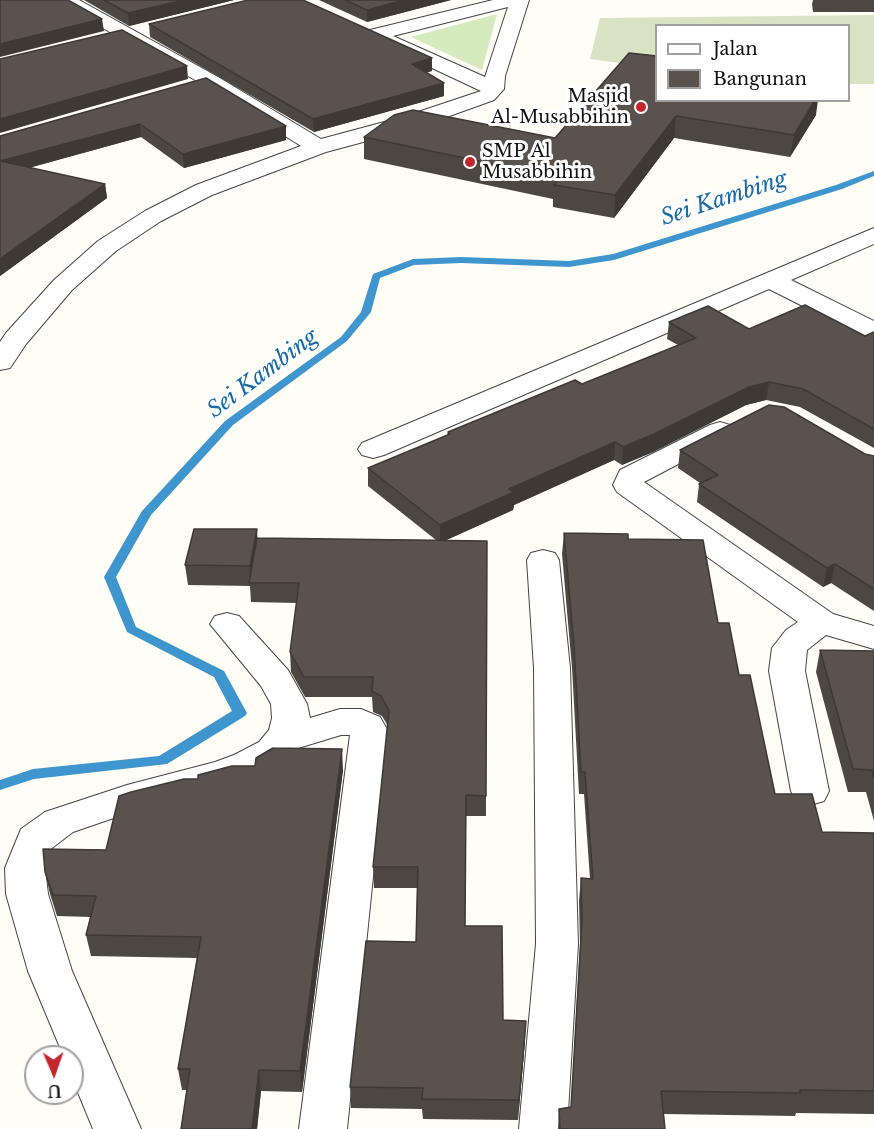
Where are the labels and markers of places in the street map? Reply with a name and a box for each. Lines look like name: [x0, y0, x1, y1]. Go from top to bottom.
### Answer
place label: Masjid Al-Musabbihin: [491, 86, 629, 128]
marker: Masjid Al-Musabbihin: [634, 100, 648, 114]
place label: SMP Al Musabbihin: [482, 141, 592, 184]
marker: SMP Al Musabbihin: [463, 155, 477, 169]

